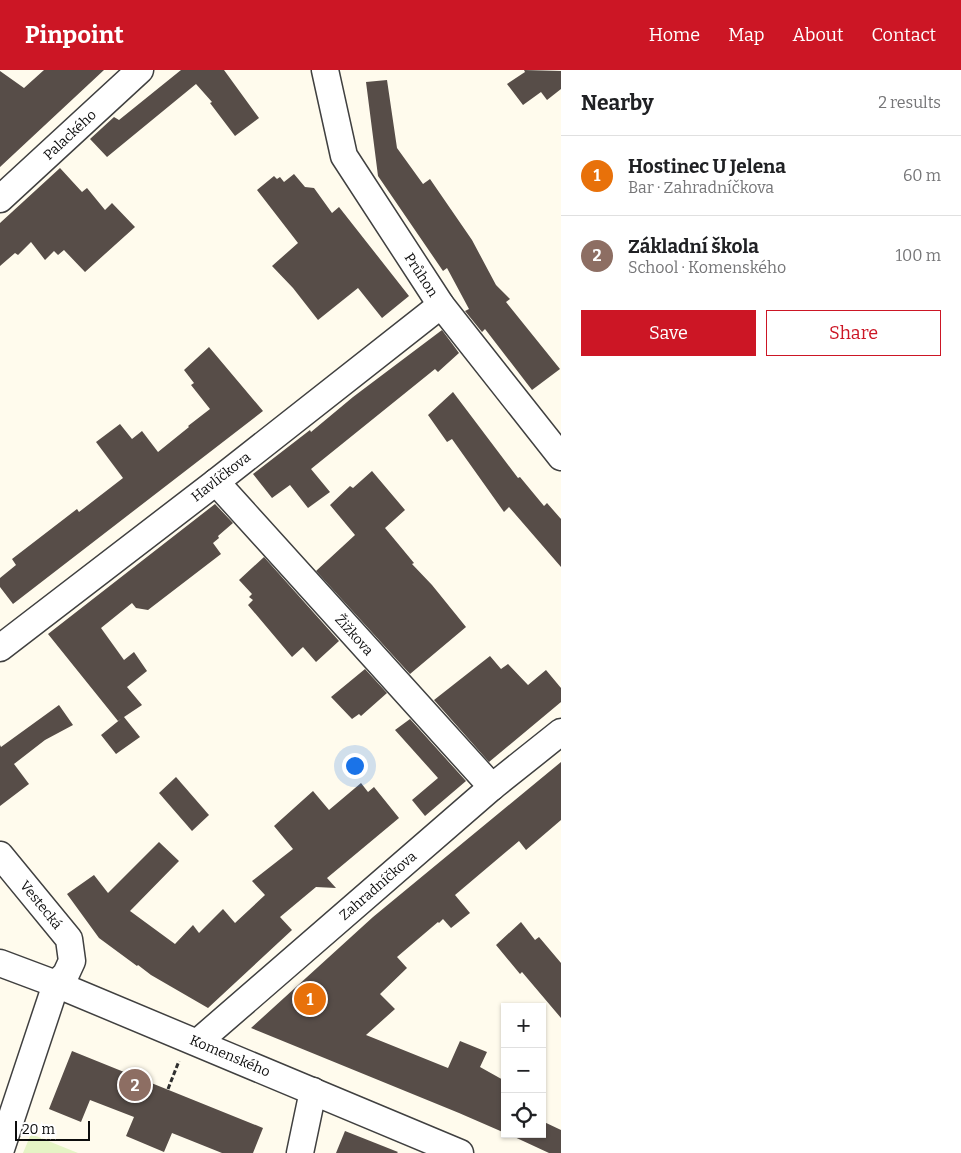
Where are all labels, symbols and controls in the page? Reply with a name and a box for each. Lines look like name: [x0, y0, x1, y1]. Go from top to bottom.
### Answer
text: Pinpoint: [25, 21, 124, 49]
text: Home: [649, 24, 700, 46]
text: Map: [728, 24, 764, 46]
text: About: [792, 24, 843, 46]
text: Contact: [871, 24, 936, 46]
text: Nearby: [581, 90, 654, 116]
text: 2 results: [878, 93, 941, 112]
street label: Palackého: [40, 106, 100, 164]
text: Hostinec U Jelena: [628, 155, 786, 178]
text: 1: [594, 166, 600, 185]
text: 60 m: [903, 166, 941, 185]
text: Bar · Zahradníčkova: [628, 178, 774, 197]
text: Základní škola: [628, 235, 759, 258]
text: 2: [592, 246, 602, 265]
text: 100 m: [896, 246, 941, 265]
street label: Průhon: [401, 250, 441, 300]
text: School · Komenského: [628, 258, 786, 277]
button: Save: [581, 310, 756, 356]
button: Share: [766, 310, 941, 356]
street label: Havlíčkova: [188, 448, 254, 505]
street label: Žižkova: [331, 611, 377, 659]
your location: [342, 753, 368, 779]
street label: Zahradníčkova: [336, 848, 420, 924]
street label: Vestecká: [16, 877, 66, 933]
pin: 1: [294, 980, 326, 1018]
map controls: [501, 1003, 546, 1138]
button: +: [501, 1003, 546, 1048]
street label: Komenského: [187, 1031, 273, 1081]
button: −: [501, 1048, 546, 1093]
pin: 2: [119, 1066, 151, 1104]
button: locate: [501, 1093, 546, 1138]
scale bar: [15, 1118, 90, 1141]
text: 20 m: [22, 1121, 55, 1138]

